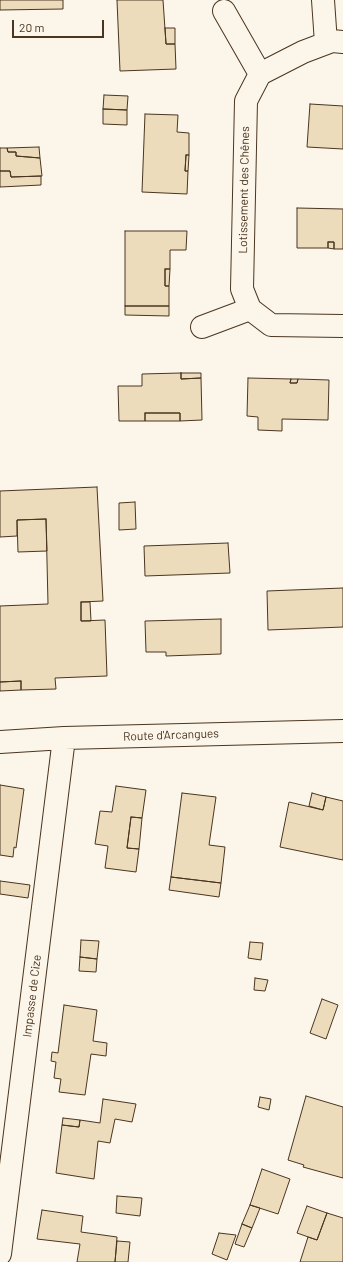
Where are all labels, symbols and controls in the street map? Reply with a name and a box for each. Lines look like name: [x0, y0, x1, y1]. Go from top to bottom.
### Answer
scale bar: [14, 12, 106, 38]
text: 20 m: [19, 20, 45, 34]
street label: Lotissement des Chênes: [236, 126, 252, 254]
street label: Route d'Arcangues: [123, 726, 219, 744]
street label: Impasse de Cize: [20, 954, 44, 1038]

